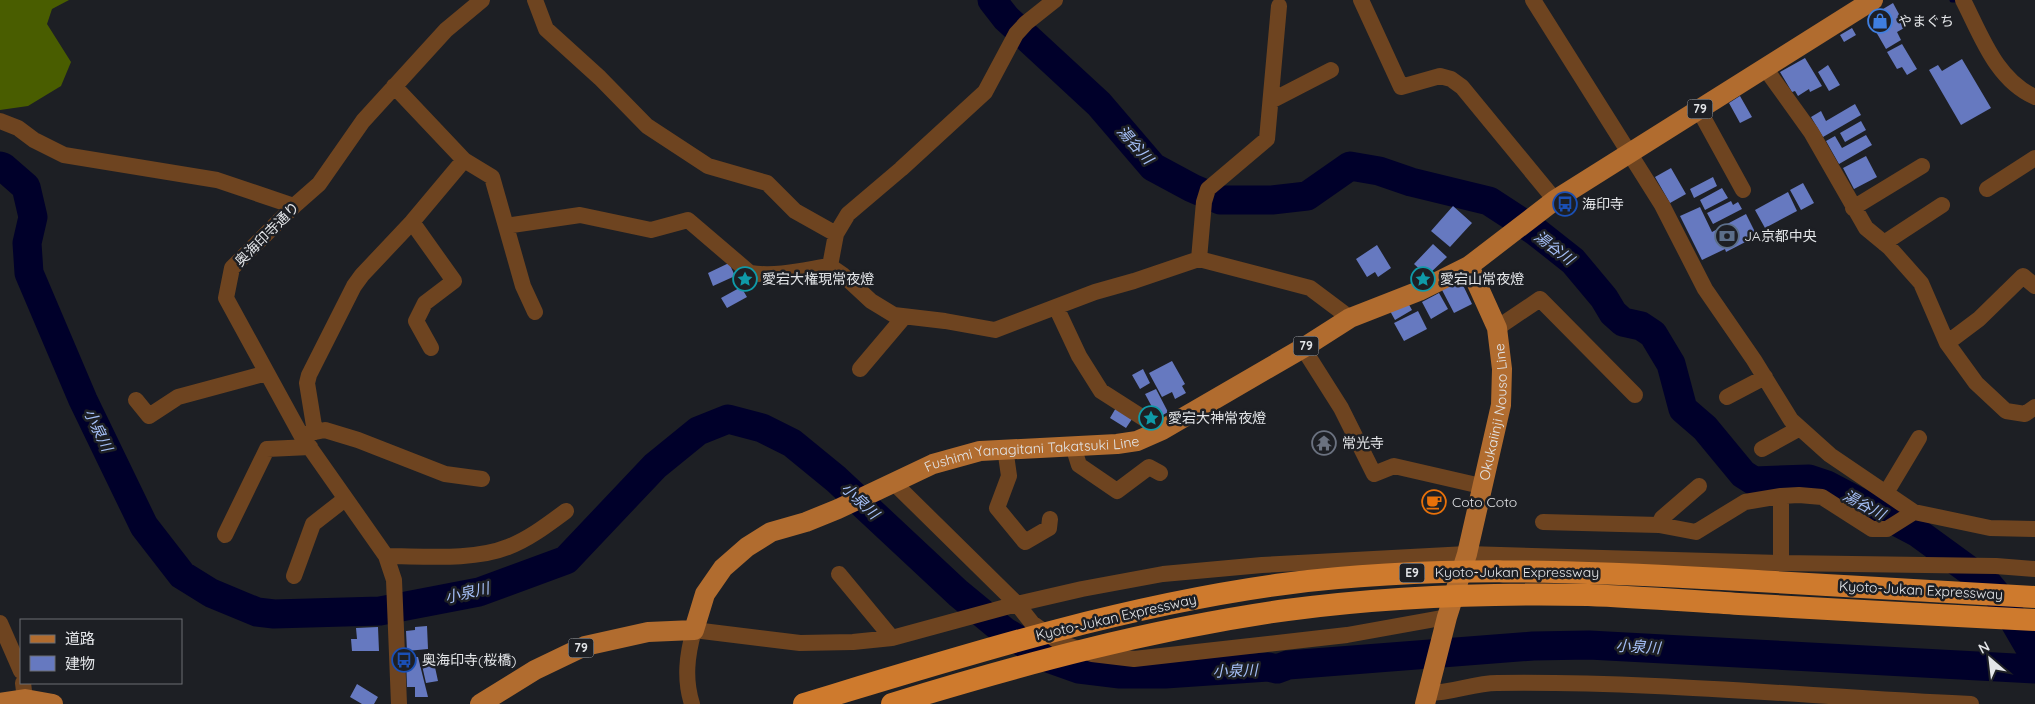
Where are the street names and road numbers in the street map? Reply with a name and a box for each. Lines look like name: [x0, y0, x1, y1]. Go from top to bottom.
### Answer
road number: 79: [1688, 100, 1712, 118]
street label: 奥海印寺通り: [231, 198, 303, 270]
road number: 79: [1294, 336, 1318, 356]
street label: Okukaiinji Nouso Line: [1475, 342, 1511, 482]
street label: Fushimi Yanagitani Takatsuki Line: [921, 432, 1141, 476]
street label: Kyoto-Jukan Expressway: [1435, 563, 1599, 581]
road number: E9: [1400, 564, 1424, 582]
street label: Kyoto-Jukan Expressway: [1839, 577, 2003, 603]
street label: Kyoto-Jukan Expressway: [1034, 590, 1198, 644]
road number: 79: [568, 638, 594, 658]

